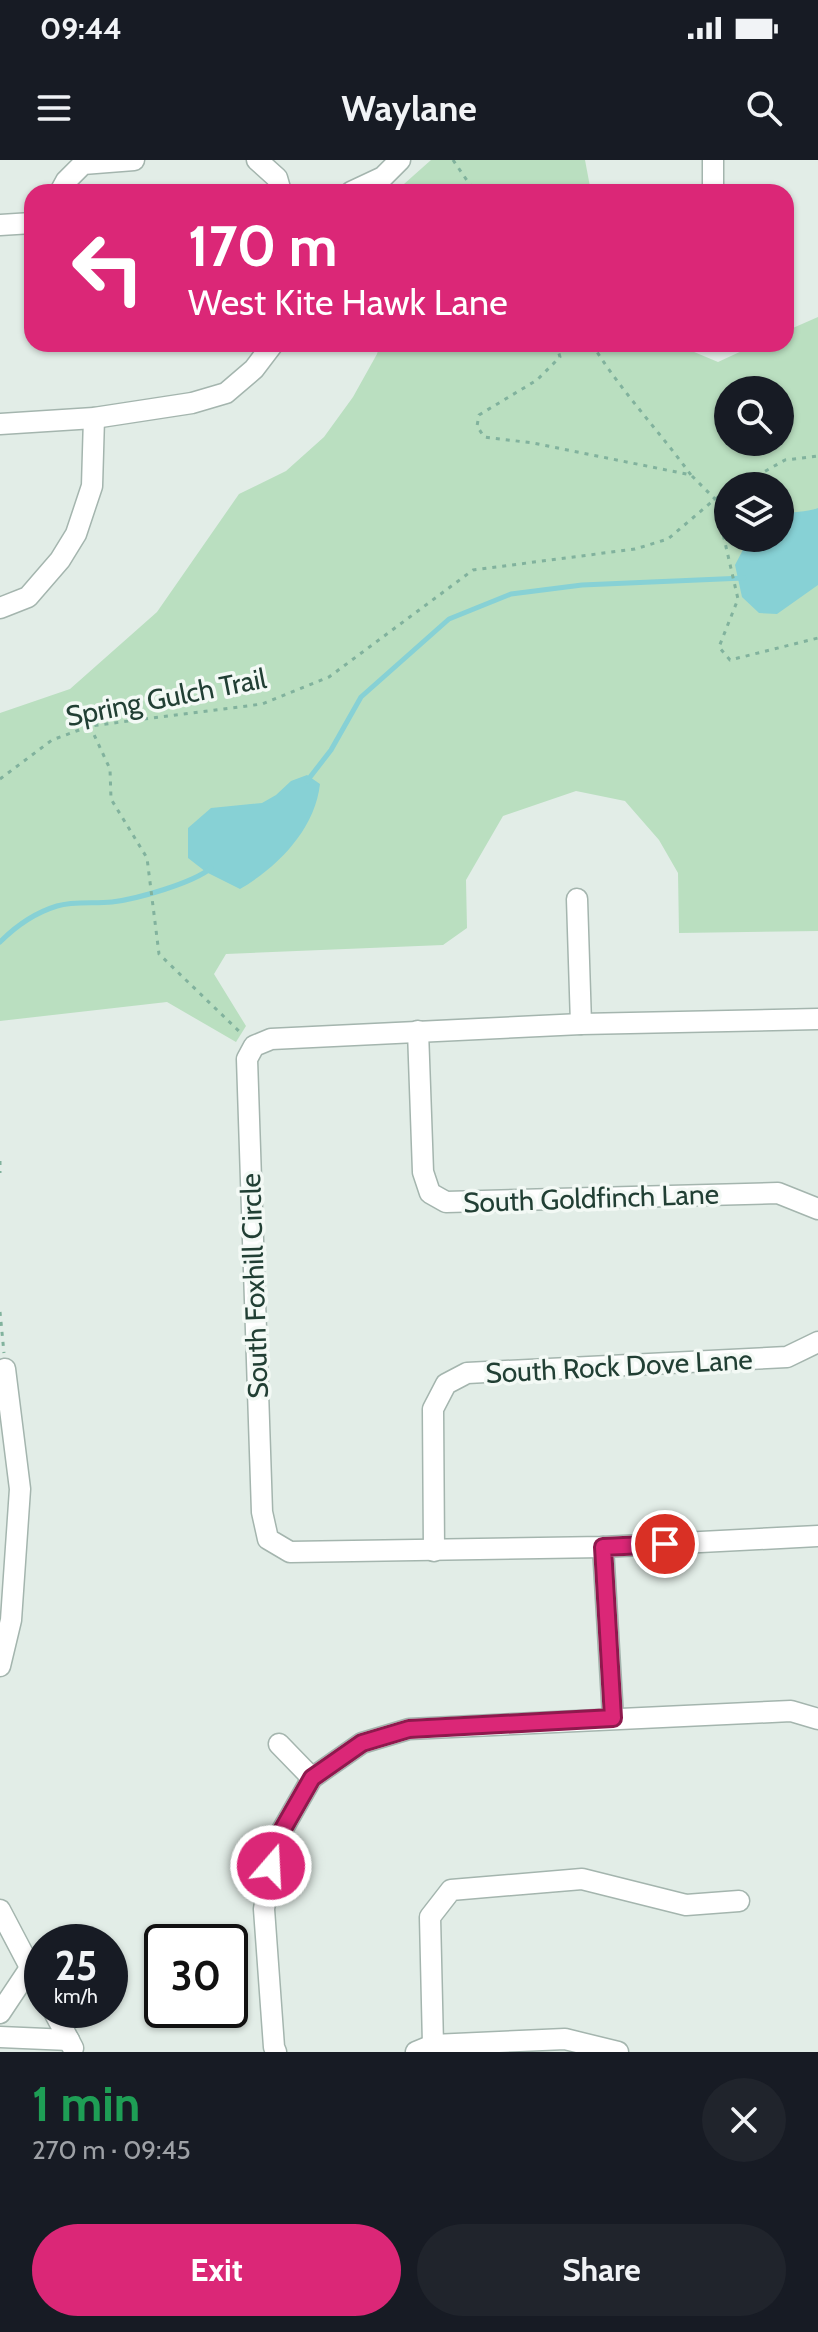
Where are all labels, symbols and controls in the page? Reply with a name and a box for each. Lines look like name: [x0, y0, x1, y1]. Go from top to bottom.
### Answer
text: 09:44: [40, 10, 122, 47]
icon: menu: [32, 86, 76, 130]
text: Waylane: [341, 86, 477, 130]
icon: search: [742, 86, 786, 130]
text: 170 m: [188, 212, 338, 280]
icon: left: [56, 216, 160, 320]
text: West Kite Hawk Lane: [188, 280, 508, 324]
map controls: [714, 376, 794, 552]
button: search: [714, 376, 794, 456]
button: layers: [714, 472, 794, 552]
street label: Spring Gulch Trail: [63, 661, 270, 733]
street label: South Foxhill Circle: [233, 1173, 275, 1399]
street label: South Goldfinch Lane: [463, 1177, 719, 1219]
street label: South Rock Dove Lane: [484, 1342, 754, 1390]
pin: [631, 1510, 699, 1578]
icon: arrive: [643, 1522, 687, 1566]
position arrow: [229, 1824, 313, 1908]
speed limit sign: 30: [144, 1924, 248, 2028]
text: 25: [55, 1941, 97, 1990]
text: km/h: [54, 1984, 98, 2008]
text: 1 min: [32, 2075, 140, 2133]
button: close: [702, 2078, 786, 2162]
text: 270 m · 09:45: [32, 2134, 191, 2166]
button: Exit: [32, 2224, 401, 2316]
button: Share: [417, 2224, 786, 2316]

